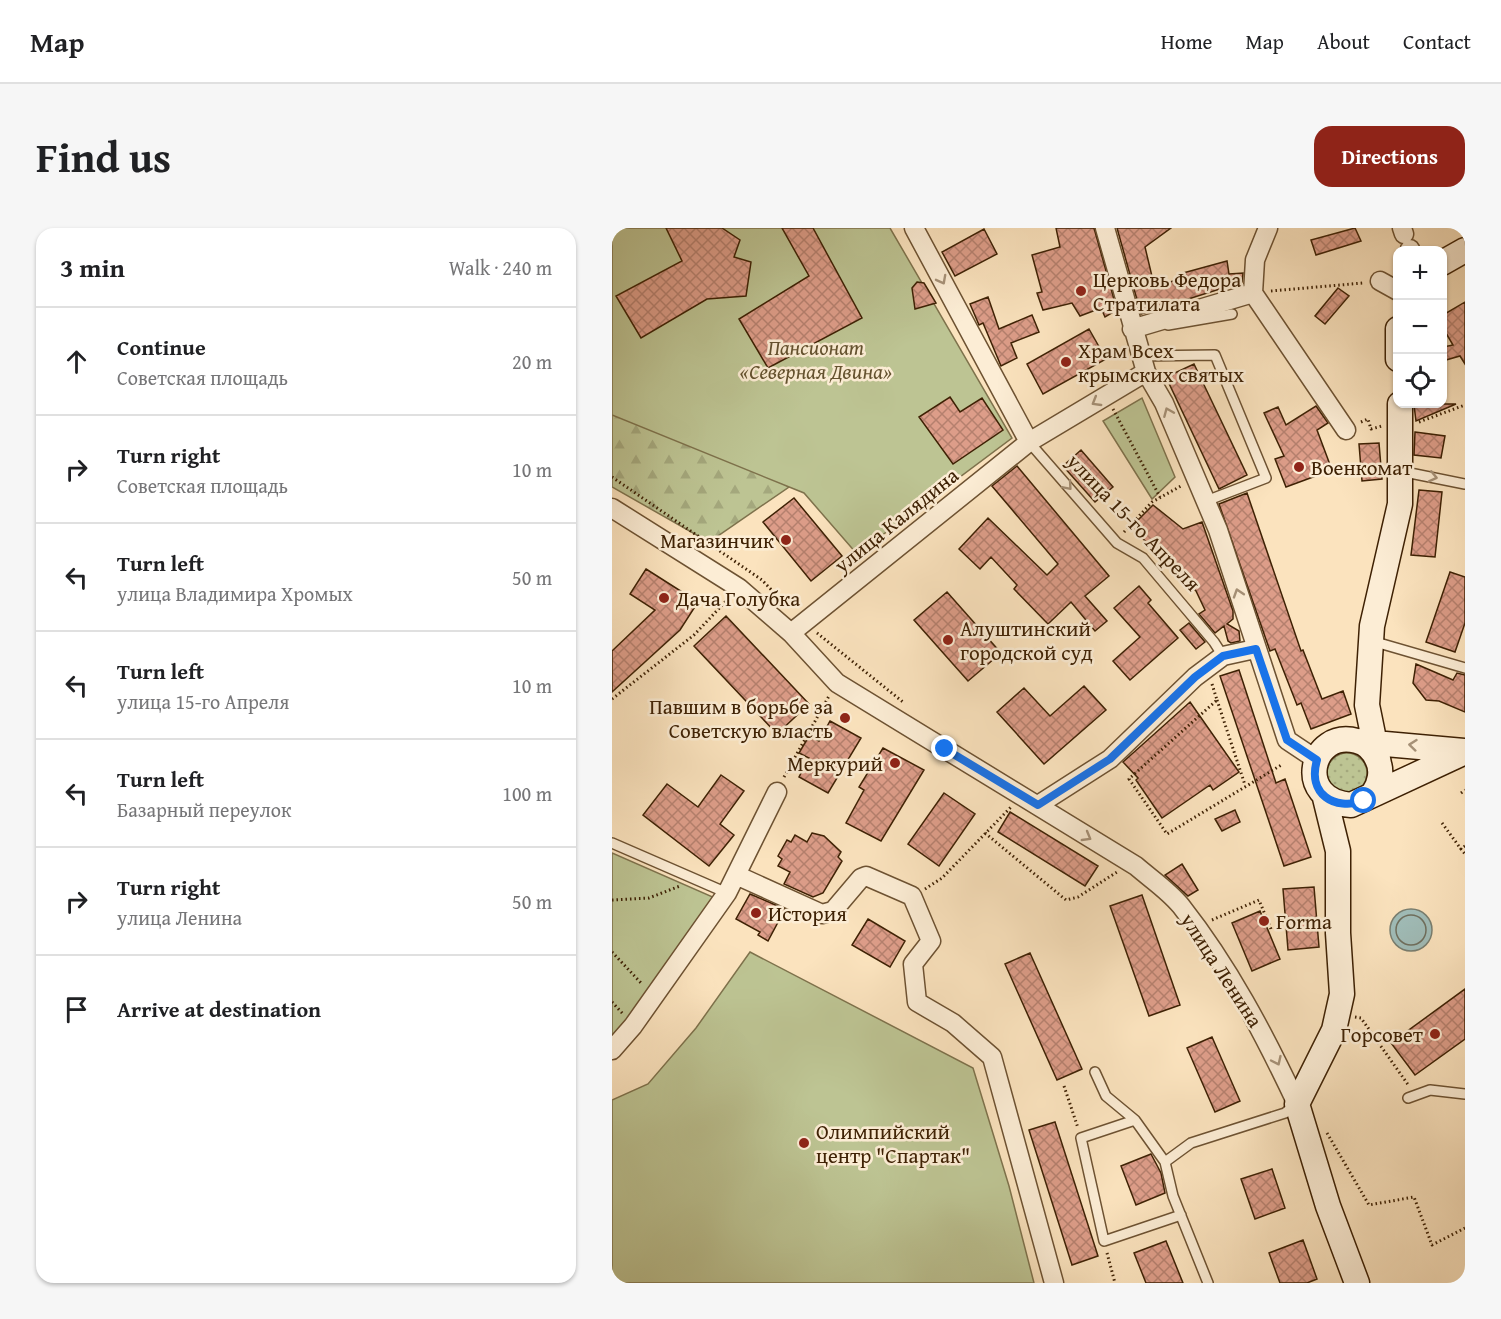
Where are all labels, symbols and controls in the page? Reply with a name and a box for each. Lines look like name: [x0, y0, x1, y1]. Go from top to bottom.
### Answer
text: Map: [30, 21, 84, 62]
text: Home: [1161, 26, 1212, 57]
text: Map: [1245, 26, 1284, 57]
text: About: [1317, 26, 1370, 57]
text: Contact: [1403, 26, 1471, 57]
text: Find us: [36, 126, 171, 187]
button: Directions: [1314, 126, 1465, 187]
map controls: [1393, 246, 1447, 408]
button: +: [1393, 246, 1447, 300]
text: 3 min: [60, 248, 125, 287]
text: Walk · 240 m: [449, 253, 552, 282]
place label: Церковь Федора Стратилата: [1093, 264, 1241, 319]
one-way arrow: [935, 273, 946, 284]
marker: Церковь Федора Стратилата: [1074, 284, 1088, 298]
button: −: [1393, 300, 1447, 354]
text: Continue: [117, 331, 206, 363]
park label: Пансионат «Северная Двина»: [740, 332, 892, 387]
place label: Храм Всех крымских святых: [1078, 335, 1244, 390]
icon: ahead: [60, 345, 93, 378]
text: 20 m: [512, 347, 552, 376]
button: locate: [1393, 354, 1447, 408]
marker: Храм Всех крымских святых: [1059, 355, 1073, 369]
text: Советская площадь: [117, 363, 288, 392]
one-way arrow: [1092, 395, 1102, 407]
one-way arrow: [1163, 407, 1175, 418]
text: Turn right: [117, 439, 220, 471]
street label: улица 15-го Апреля: [1059, 445, 1208, 598]
place label: Военкомат: [1311, 452, 1413, 483]
icon: right: [60, 453, 93, 486]
text: 10 m: [512, 455, 552, 484]
street label: улица Калядина: [826, 460, 965, 581]
marker: Военкомат: [1292, 460, 1306, 474]
one-way arrow: [1427, 470, 1437, 483]
text: Советская площадь: [117, 471, 288, 500]
one-way arrow: [1061, 479, 1072, 490]
place label: Магазинчик: [660, 525, 774, 556]
marker: Магазинчик: [779, 533, 793, 547]
text: Turn left: [117, 547, 204, 579]
icon: left: [60, 561, 93, 594]
text: 50 m: [512, 563, 552, 592]
text: улица Владимира Хромых: [117, 579, 353, 608]
place label: Дача Голубка: [675, 583, 800, 614]
one-way arrow: [1233, 588, 1245, 599]
marker: Дача Голубка: [657, 591, 671, 605]
place label: Алуштинский городской суд: [960, 613, 1093, 668]
marker: Алуштинский городской суд: [941, 633, 955, 647]
text: Turn left: [117, 655, 204, 687]
icon: left: [60, 669, 93, 702]
text: 10 m: [512, 671, 552, 700]
text: улица 15-го Апреля: [117, 687, 289, 716]
place label: Павшим в борьбе за Советскую власть: [649, 691, 833, 746]
marker: Павшим в борьбе за Советскую власть: [838, 711, 852, 725]
route end: [931, 735, 957, 761]
one-way arrow: [1408, 739, 1418, 752]
place label: Меркурий: [787, 748, 883, 779]
marker: Меркурий: [888, 756, 902, 770]
text: Turn left: [117, 763, 204, 795]
icon: left: [60, 777, 93, 810]
text: 100 m: [502, 779, 552, 808]
route start: [1350, 787, 1376, 813]
text: Базарный переулок: [117, 795, 291, 824]
one-way arrow: [1081, 830, 1091, 842]
text: Turn right: [117, 871, 220, 903]
icon: right: [60, 885, 93, 918]
text: 50 m: [512, 887, 552, 916]
place label: История: [768, 898, 847, 929]
text: улица Ленина: [117, 903, 242, 932]
marker: История: [749, 906, 763, 920]
street label: улица Ленина: [1173, 906, 1271, 1034]
place label: Forma: [1276, 906, 1332, 937]
marker: Forma: [1257, 914, 1271, 928]
icon: arrive: [60, 993, 93, 1026]
text: Arrive at destination: [117, 993, 321, 1025]
place label: Горсовет: [1341, 1019, 1423, 1050]
marker: Горсовет: [1428, 1027, 1442, 1041]
one-way arrow: [1269, 1055, 1281, 1066]
place label: Олимпийский центр "Спартак": [816, 1116, 970, 1171]
marker: Олимпийский центр "Спартак": [797, 1136, 811, 1150]

